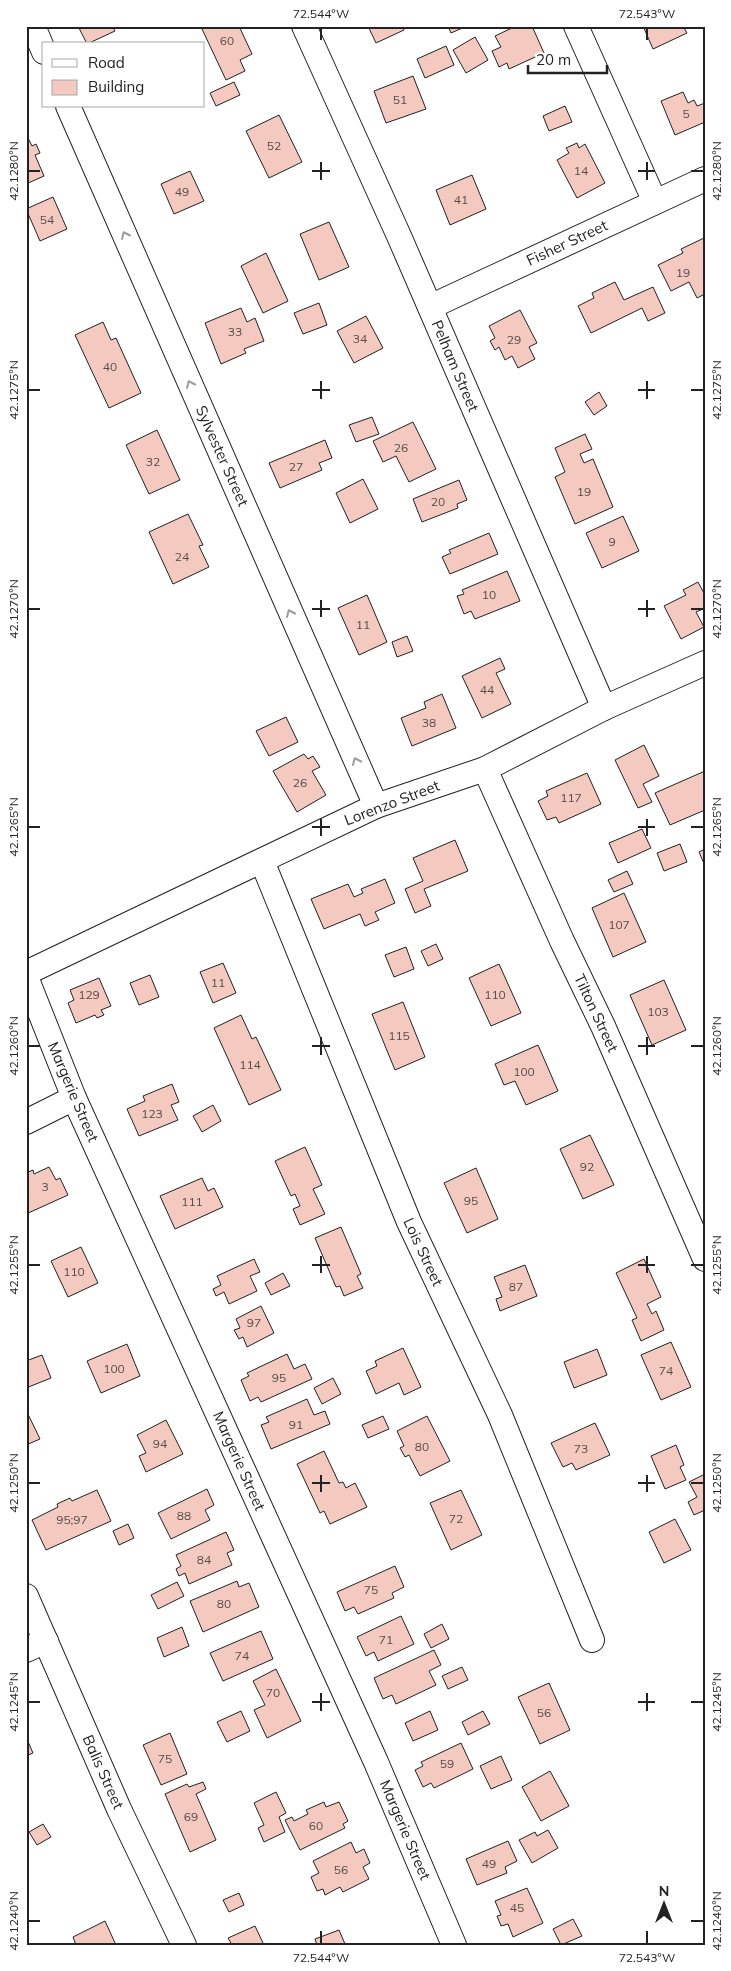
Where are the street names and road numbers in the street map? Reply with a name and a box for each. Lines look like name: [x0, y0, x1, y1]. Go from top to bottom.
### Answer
street label: Fisher Street: [523, 216, 610, 270]
street label: Pelham Street: [428, 317, 483, 414]
street label: Sylvester Street: [192, 402, 253, 509]
street label: Lorenzo Street: [341, 776, 442, 829]
street label: Tilton Street: [570, 971, 623, 1055]
street label: Margerie Street: [44, 1039, 103, 1145]
street label: Lois Street: [399, 1215, 448, 1289]
street label: Margerie Street: [209, 1408, 270, 1514]
street label: Balis Street: [79, 1732, 128, 1812]
street label: Margerie Street: [376, 1777, 435, 1883]

